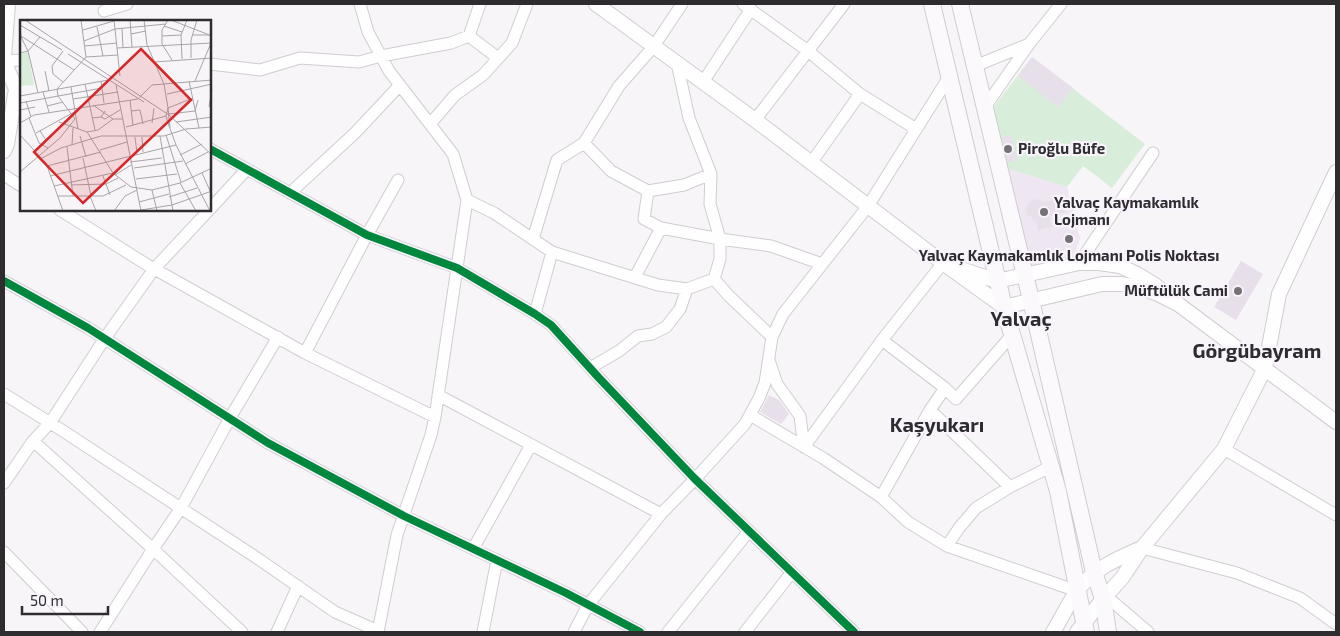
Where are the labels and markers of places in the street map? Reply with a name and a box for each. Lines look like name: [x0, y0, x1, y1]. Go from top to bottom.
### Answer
place label: Piroğlu Büfe: [1018, 139, 1105, 157]
marker: Piroğlu Büfe: [1002, 143, 1014, 155]
place label: Yalvaç Kaymakamlık Lojmanı: [1054, 193, 1200, 228]
marker: Yalvaç Kaymakamlık Lojmanı: [1038, 206, 1050, 218]
marker: Yalvaç Kaymakamlık Lojmanı Polis Noktası: [1063, 233, 1075, 245]
place label: Yalvaç Kaymakamlık Lojmanı Polis Noktası: [919, 246, 1219, 266]
place label: Müftülük Cami: [1124, 281, 1228, 299]
marker: Müftülük Cami: [1232, 285, 1244, 297]

